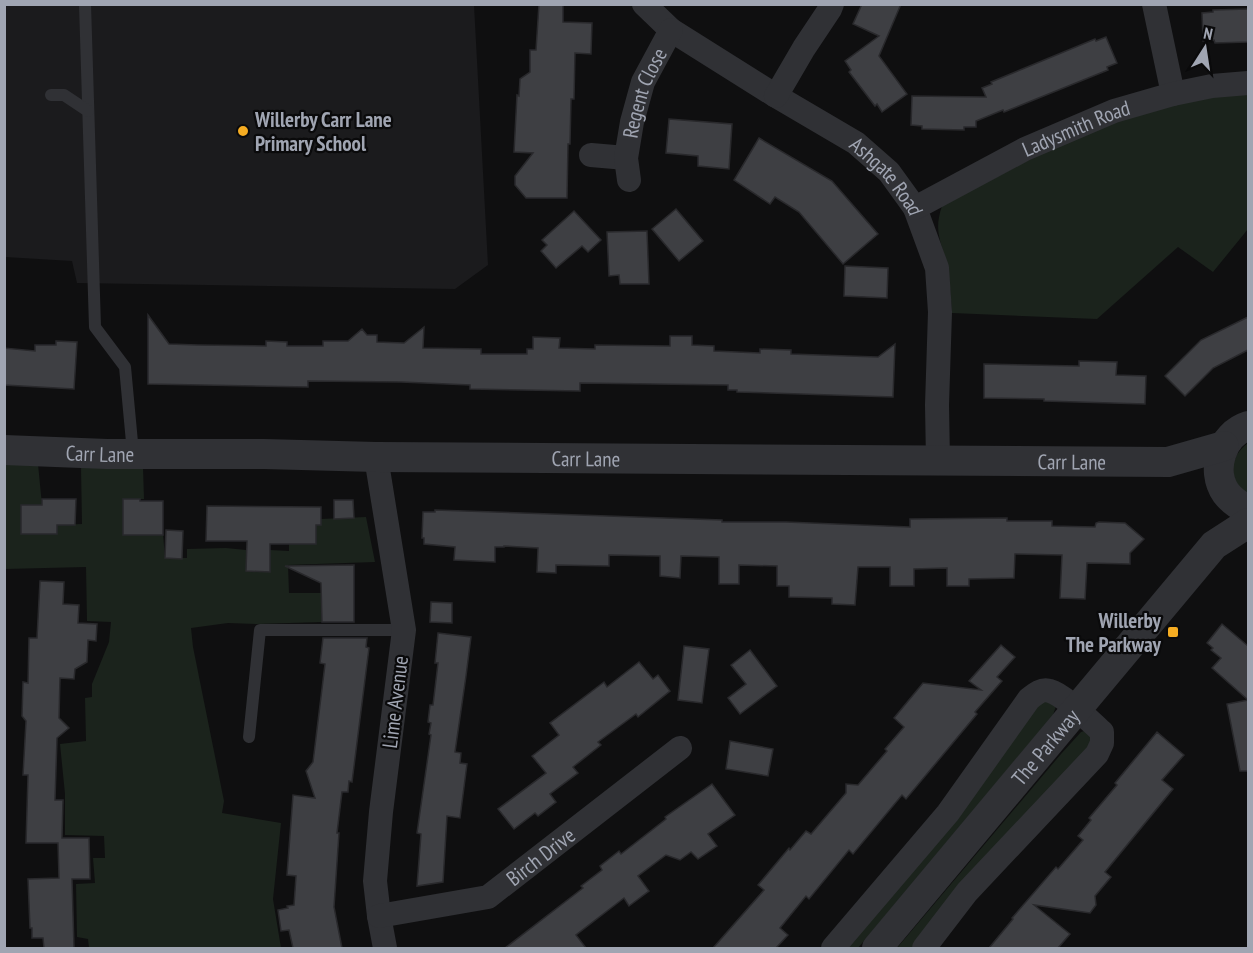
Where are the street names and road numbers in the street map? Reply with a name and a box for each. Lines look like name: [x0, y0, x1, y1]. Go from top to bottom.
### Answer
street label: Regent Close: [616, 43, 672, 140]
street label: Ladysmith Road: [1018, 94, 1133, 162]
street label: Ashgate Road: [844, 131, 930, 219]
street label: Carr Lane: [65, 439, 134, 468]
street label: Carr Lane: [552, 445, 620, 472]
street label: Carr Lane: [1038, 448, 1106, 475]
street label: Lime Avenue: [376, 654, 414, 750]
street label: The Parkway: [1005, 703, 1085, 791]
street label: Birch Drive: [501, 821, 580, 891]

